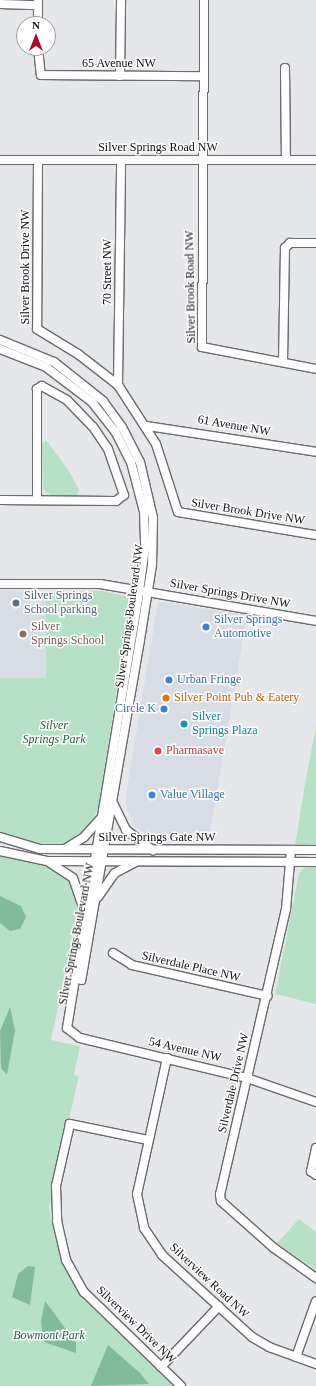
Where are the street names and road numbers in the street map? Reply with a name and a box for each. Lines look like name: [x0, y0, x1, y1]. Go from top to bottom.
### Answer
street label: 65 Avenue NW: [82, 57, 156, 71]
street label: Silver Springs Road NW: [98, 141, 218, 155]
street label: Silver Brook Drive NW: [19, 210, 33, 324]
street label: Silver Brook Road NW: [183, 230, 199, 344]
street label: 70 Street NW: [101, 239, 115, 305]
street label: 61 Avenue NW: [196, 412, 272, 440]
street label: Silver Brook Drive NW: [190, 496, 306, 528]
street label: Silver Springs Boulevard NW: [113, 544, 147, 688]
street label: Silver Springs Drive NW: [169, 576, 291, 612]
street label: Silver Springs Gate NW: [99, 831, 215, 845]
street label: Silver Springs Boulevard NW: [56, 862, 98, 1006]
street label: Silverdale Place NW: [140, 949, 242, 985]
street label: Silverdale Drive NW: [216, 1032, 252, 1134]
street label: 54 Avenue NW: [147, 1035, 223, 1065]
street label: Silverview Road NW: [166, 1241, 252, 1321]
street label: Silverview Drive NW: [93, 1283, 179, 1367]

